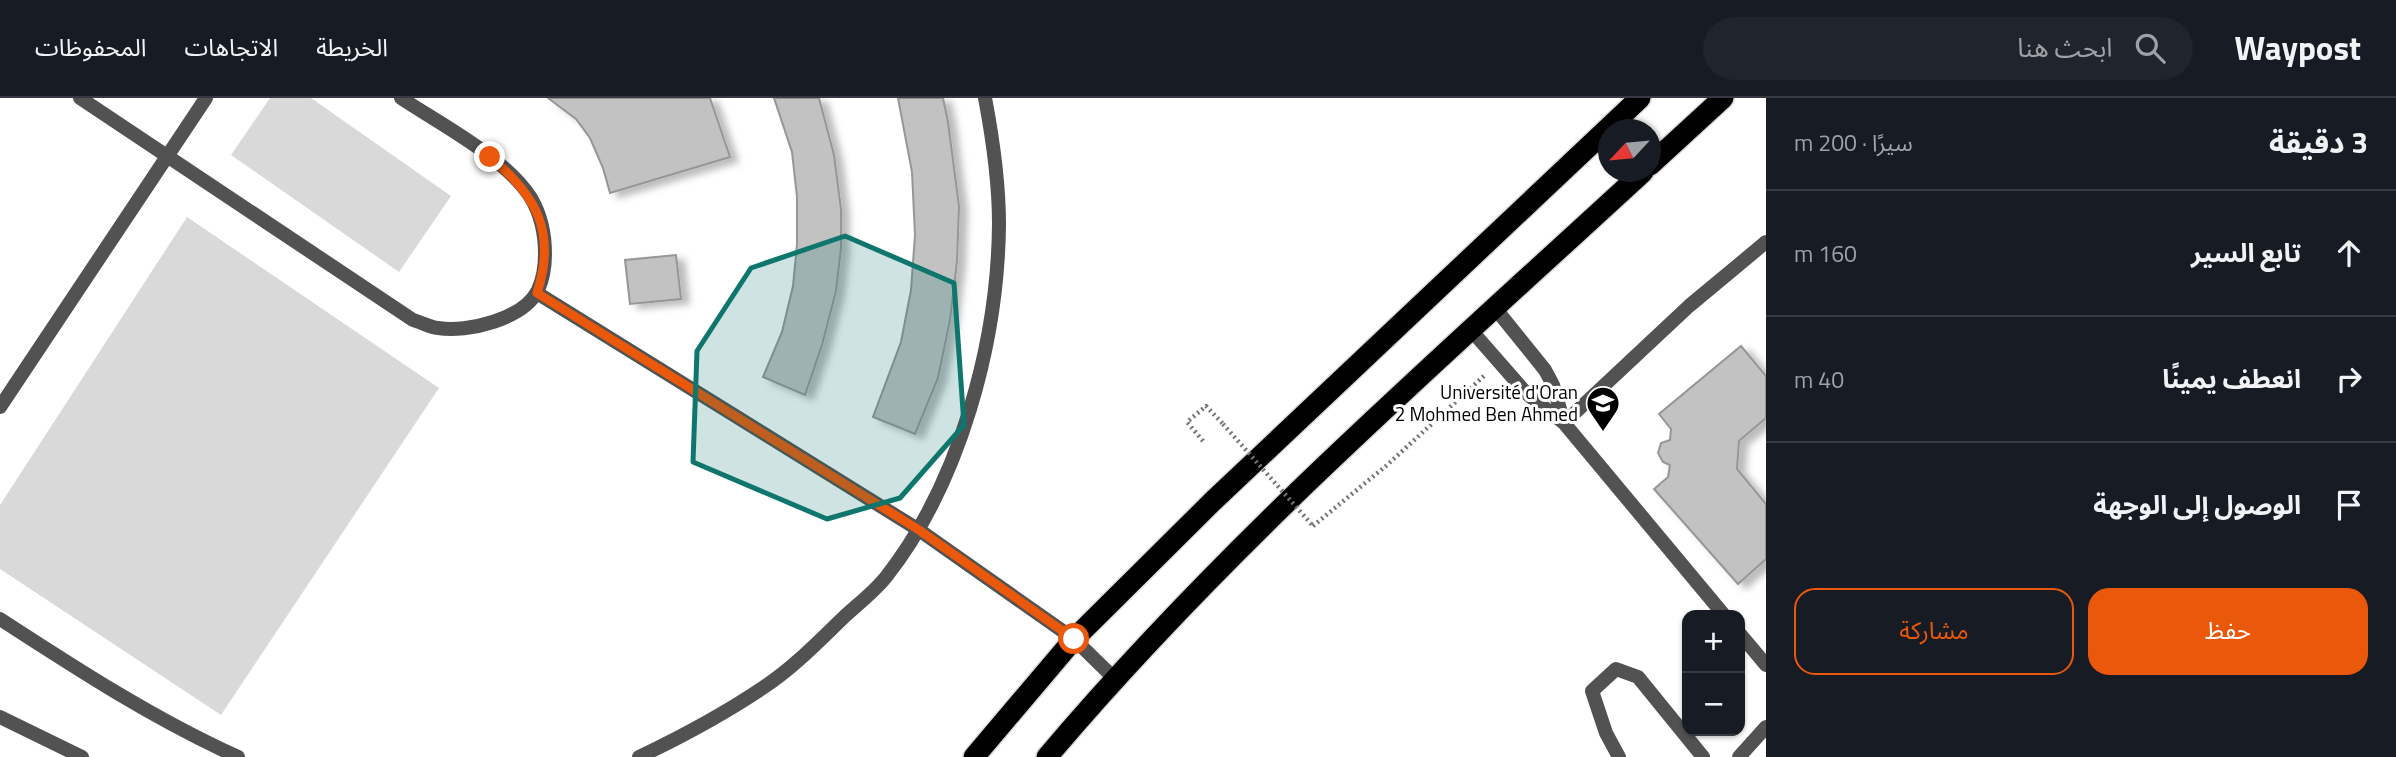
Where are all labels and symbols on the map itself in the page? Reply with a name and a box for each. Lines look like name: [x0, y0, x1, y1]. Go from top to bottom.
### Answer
north arrow: [1598, 119, 1661, 182]
route end: [474, 141, 505, 172]
place label: Université d'Oran 2 Mohmed Ben Ahmed: [1395, 377, 1578, 428]
school or university icon: Université d'Oran 2 Mohmed Ben Ahmed: [1584, 384, 1622, 433]
route start: [1058, 623, 1089, 654]

